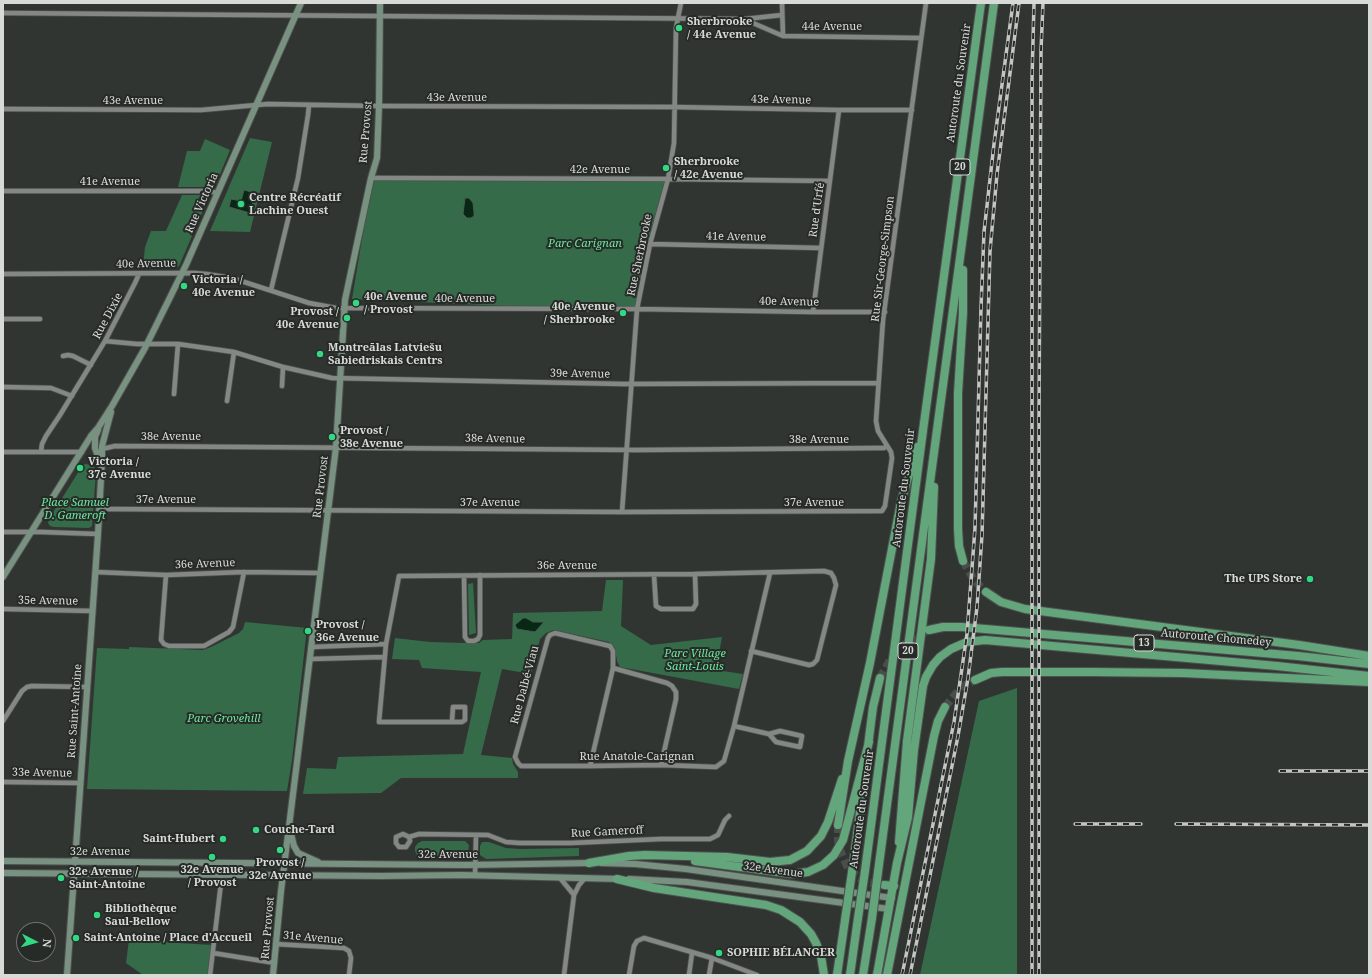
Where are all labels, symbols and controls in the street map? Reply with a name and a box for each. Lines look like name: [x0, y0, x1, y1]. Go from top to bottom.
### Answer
place label: Sherbrooke / 44e Avenue: [687, 15, 756, 41]
street label: 44e Avenue: [802, 20, 862, 34]
marker: Sherbrooke / 44e Avenue: [674, 23, 684, 33]
street label: Autoroute du Souvenir: [944, 23, 974, 143]
street label: 43e Avenue: [427, 91, 487, 105]
street label: 43e Avenue: [751, 93, 811, 107]
street label: 43e Avenue: [103, 94, 163, 108]
street label: Rue Provost: [357, 100, 375, 164]
place label: Sherbrooke / 42e Avenue: [674, 155, 743, 181]
road number: 20: [950, 159, 970, 175]
street label: 42e Avenue: [570, 163, 630, 177]
marker: Sherbrooke / 42e Avenue: [661, 163, 671, 173]
street label: Rue Victoria: [183, 171, 221, 235]
street label: 41e Avenue: [80, 175, 140, 189]
street label: Rue d'Urfé: [807, 182, 827, 238]
place label: Centre Récréatif Lachine Ouest: [249, 191, 341, 217]
street label: Rue Sir-George-Simpson: [869, 195, 897, 323]
marker: Centre Récréatif Lachine Ouest: [236, 199, 246, 209]
street label: Rue Sherbrooke: [625, 213, 655, 297]
street label: 41e Avenue: [706, 230, 766, 244]
park label: Parc Carignan: [548, 237, 622, 251]
street label: 40e Avenue: [116, 257, 176, 271]
place label: Victoria / 40e Avenue: [192, 273, 255, 299]
marker: Victoria / 40e Avenue: [179, 281, 189, 291]
place label: 40e Avenue / Provost: [364, 290, 427, 316]
street label: Rue Dixie: [90, 291, 126, 341]
street label: 40e Avenue: [435, 292, 495, 306]
street label: 40e Avenue: [759, 295, 819, 309]
marker: 40e Avenue / Provost: [351, 298, 361, 308]
place label: 40e Avenue / Sherbrooke: [544, 300, 615, 326]
place label: Provost / 40e Avenue: [276, 305, 339, 331]
marker: 40e Avenue / Sherbrooke: [618, 308, 628, 318]
marker: Provost / 40e Avenue: [342, 313, 352, 323]
place label: Montreālas Latviešu Sabiedriskais Centrs: [328, 341, 442, 367]
marker: Montreālas Latviešu Sabiedriskais Centrs: [315, 349, 325, 359]
street label: 39e Avenue: [550, 367, 610, 381]
place label: Provost / 38e Avenue: [340, 424, 403, 450]
street label: Autoroute du Souvenir: [890, 428, 918, 548]
street label: 38e Avenue: [141, 430, 201, 444]
marker: Provost / 38e Avenue: [327, 432, 337, 442]
street label: 38e Avenue: [465, 432, 525, 446]
street label: 38e Avenue: [789, 433, 849, 447]
place label: Victoria / 37e Avenue: [88, 455, 151, 481]
street label: Rue Provost: [311, 455, 331, 519]
marker: Victoria / 37e Avenue: [75, 463, 85, 473]
street label: 37e Avenue: [136, 493, 196, 507]
park label: Place Samuel D. Gameroft: [41, 496, 109, 522]
street label: 37e Avenue: [460, 496, 520, 510]
street label: 37e Avenue: [784, 496, 844, 510]
street label: 36e Avenue: [175, 556, 235, 572]
street label: 36e Avenue: [537, 559, 597, 573]
place label: The UPS Store: [1224, 572, 1302, 586]
marker: The UPS Store: [1305, 574, 1315, 584]
street label: 35e Avenue: [18, 594, 78, 608]
place label: Provost / 36e Avenue: [316, 618, 379, 644]
marker: Provost / 36e Avenue: [303, 626, 313, 636]
street label: Autoroute Chomedey: [1160, 627, 1272, 649]
road number: 13: [1134, 635, 1154, 651]
road number: 20: [898, 643, 918, 659]
street label: Rue Dalbé-Viau: [508, 644, 542, 726]
park label: Parc Village Saint-Louis: [664, 647, 726, 673]
street label: Rue Saint-Antoine: [65, 663, 85, 759]
park label: Parc Grovehill: [187, 712, 261, 726]
street label: Autoroute du Souvenir: [847, 749, 877, 869]
street label: Rue Anatole-Carignan: [580, 750, 694, 764]
street label: 33e Avenue: [12, 766, 72, 780]
place label: Couche-Tard: [264, 823, 335, 837]
street label: Rue Gameroff: [570, 824, 644, 840]
marker: Couche-Tard: [251, 825, 261, 835]
place label: Saint-Hubert: [143, 832, 215, 846]
marker: Saint-Hubert: [218, 834, 228, 844]
street label: 32e Avenue: [70, 845, 130, 859]
marker: Provost / 32e Avenue: [275, 845, 285, 855]
street label: 32e Avenue: [418, 848, 478, 862]
marker: 32e Avenue / Provost: [207, 852, 217, 862]
place label: Provost / 32e Avenue: [248, 856, 312, 882]
street label: 32e Avenue: [742, 859, 804, 881]
place label: 32e Avenue / Provost: [180, 863, 244, 889]
place label: 32e Avenue / Saint-Antoine: [69, 865, 145, 891]
marker: 32e Avenue / Saint-Antoine: [56, 873, 66, 883]
street label: Rue Provost: [259, 896, 277, 960]
place label: Bibliothèque Saul-Bellow: [105, 902, 177, 928]
marker: Bibliothèque Saul-Bellow: [92, 910, 102, 920]
north arrow: [16, 922, 56, 962]
street label: 31e Avenue: [282, 929, 344, 947]
place label: Saint-Antoine / Place d'Accueil: [84, 931, 252, 945]
marker: Saint-Antoine / Place d'Accueil: [71, 933, 81, 943]
text: N: [40, 938, 55, 948]
place label: SOPHIE BÉLANGER: [727, 946, 835, 960]
marker: SOPHIE BÉLANGER: [714, 948, 724, 958]

